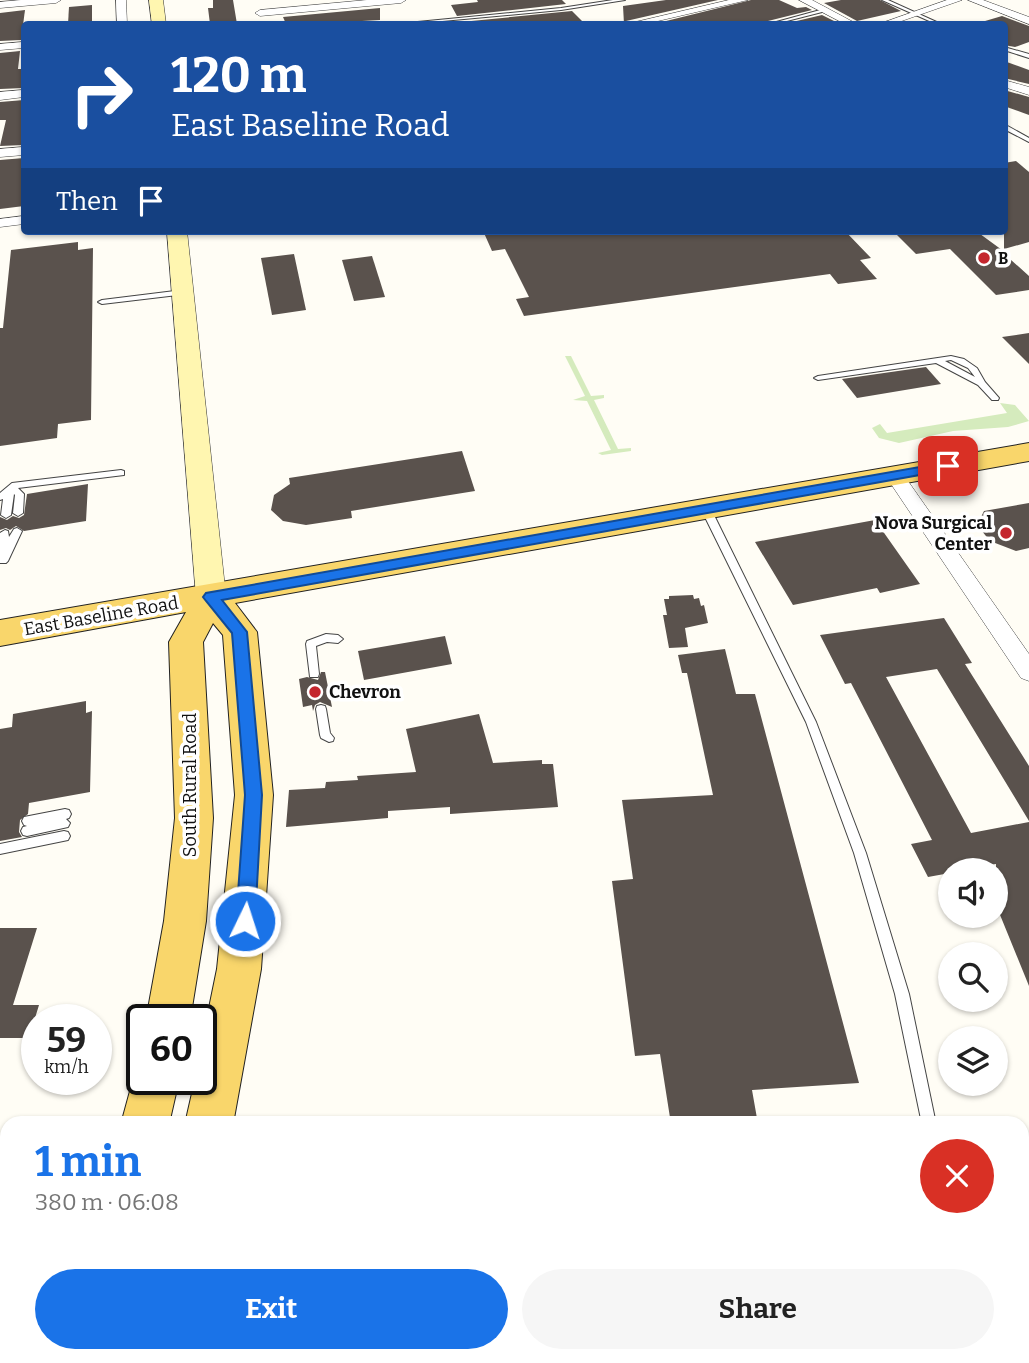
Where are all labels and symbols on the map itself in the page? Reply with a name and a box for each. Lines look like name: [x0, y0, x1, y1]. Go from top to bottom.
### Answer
place label: B: [998, 249, 1008, 268]
marker: B: [976, 250, 992, 266]
pin: [918, 436, 978, 496]
place label: Nova Surgical Center: [875, 512, 993, 555]
marker: Nova Surgical Center: [998, 525, 1014, 541]
street label: East Baseline Road: [22, 592, 180, 640]
place label: Chevron: [329, 681, 401, 703]
marker: Chevron: [307, 684, 323, 700]
street label: South Rural Road: [179, 713, 201, 857]
position arrow: [208, 884, 282, 958]
speed limit sign: 60: [126, 1004, 217, 1095]

